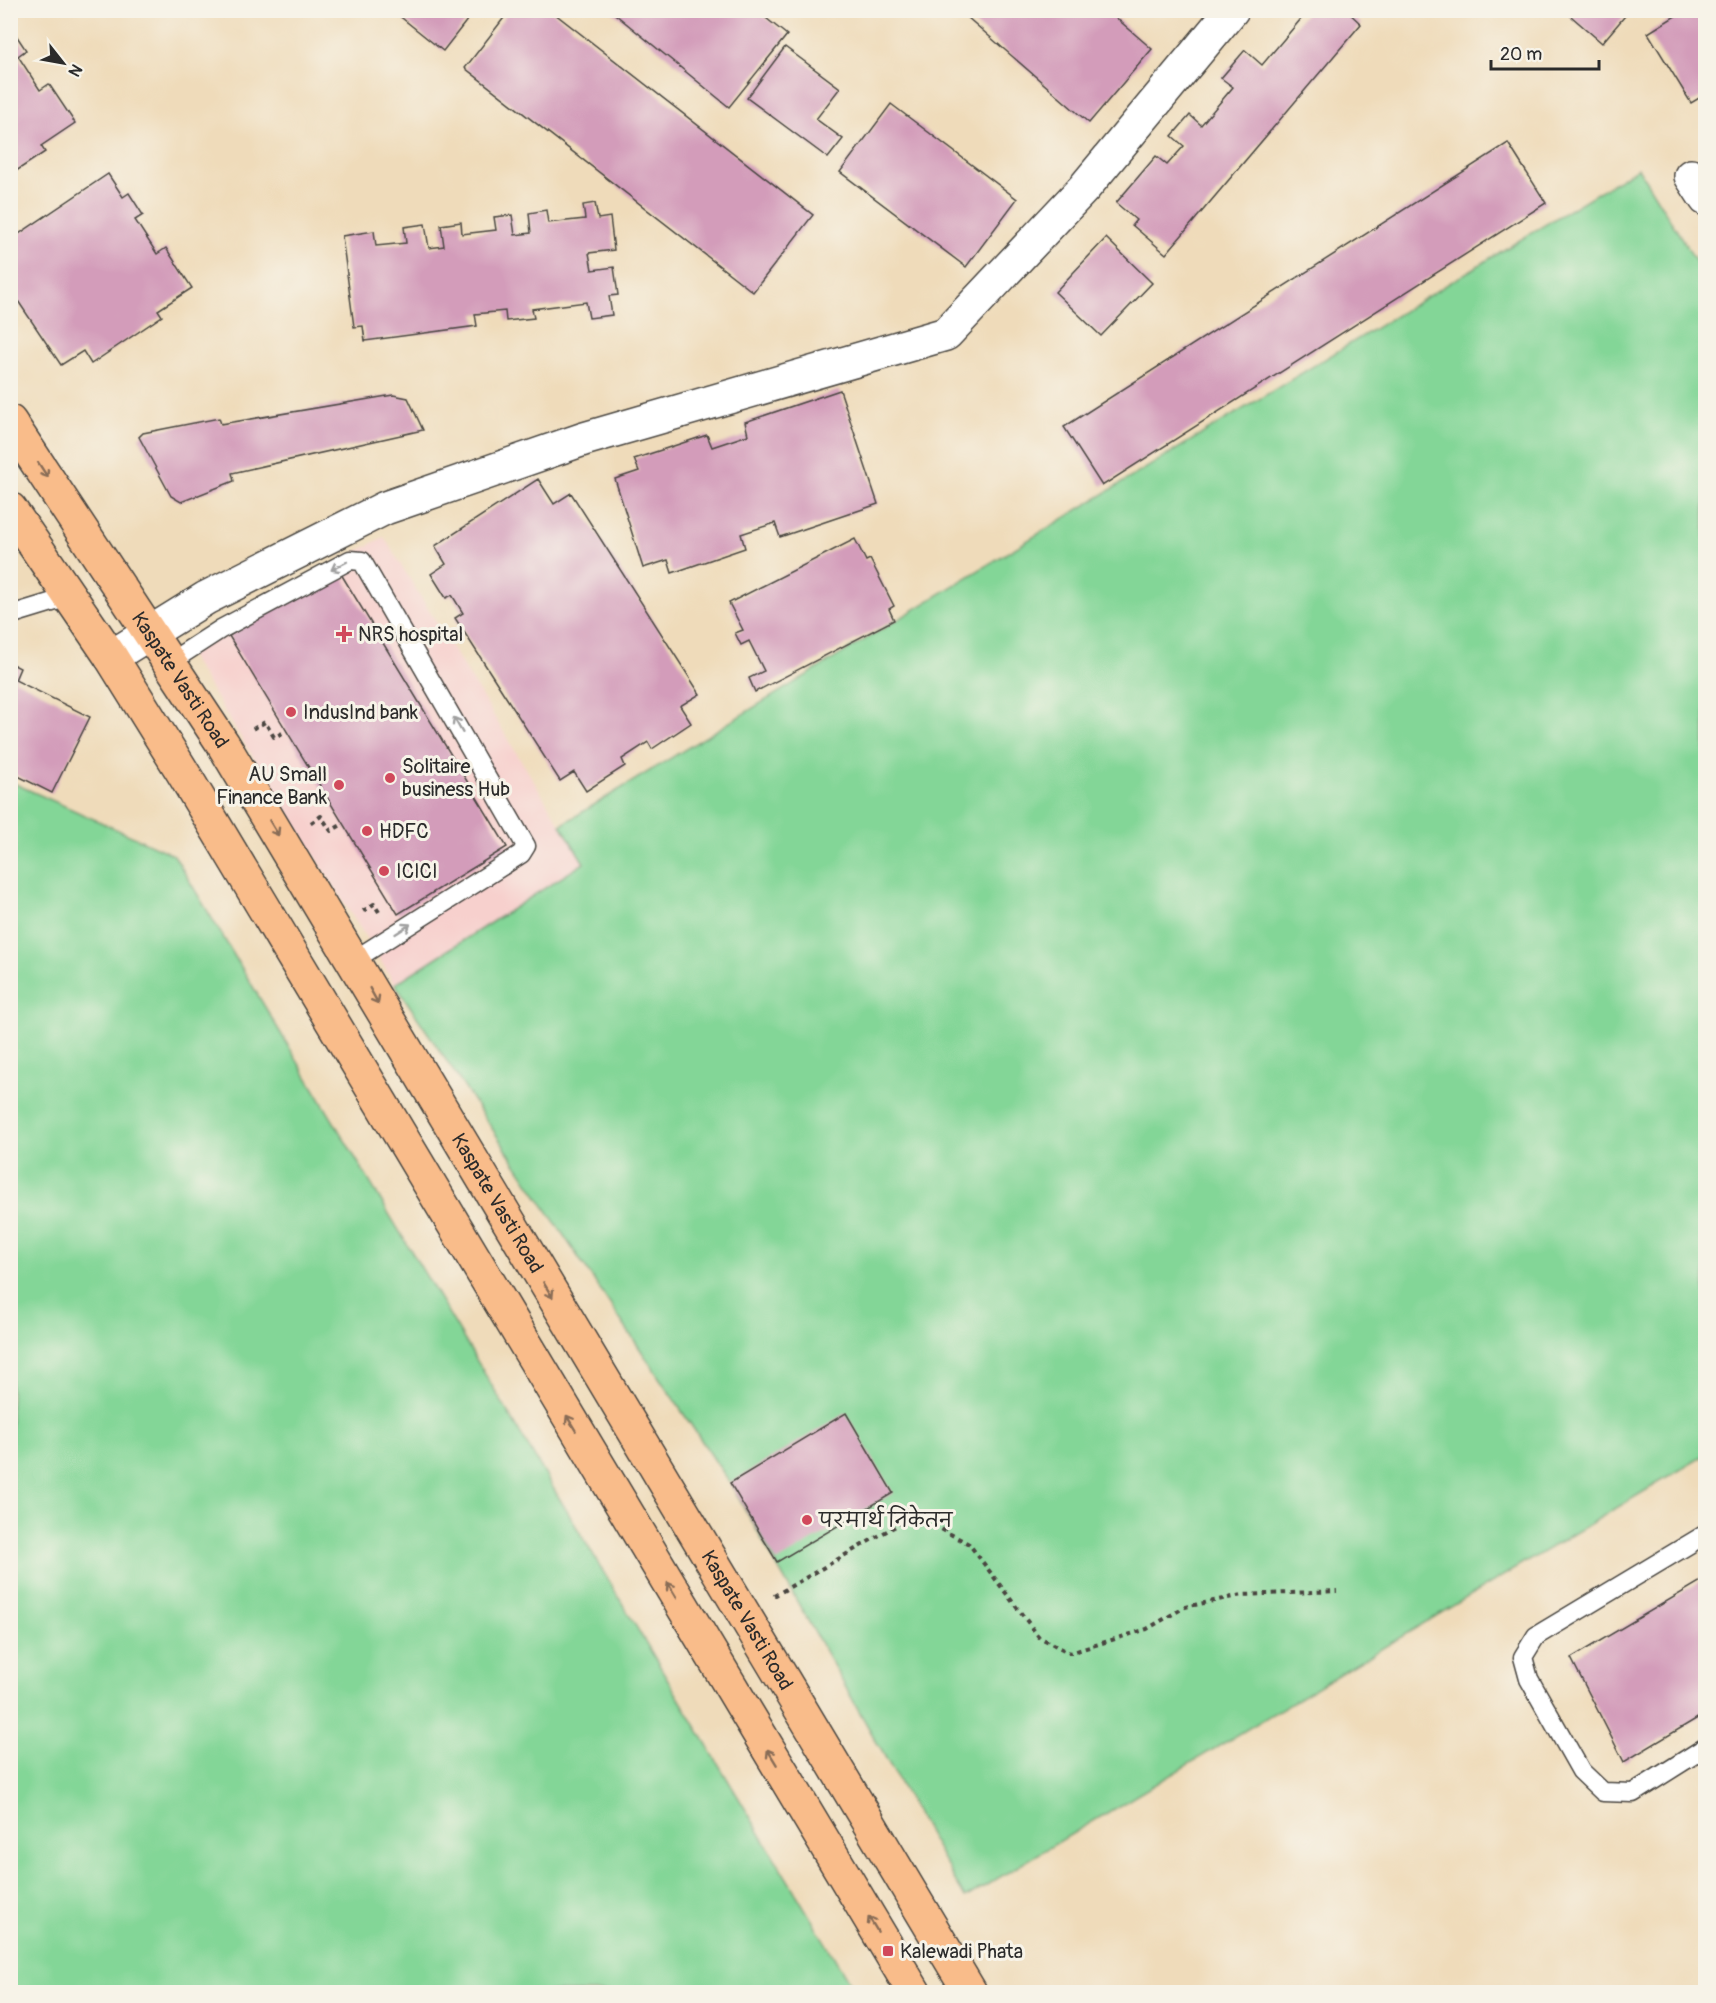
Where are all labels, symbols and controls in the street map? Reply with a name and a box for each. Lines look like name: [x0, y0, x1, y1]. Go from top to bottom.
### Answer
north arrow: [33, 33, 93, 93]
scale bar: [1491, 33, 1599, 71]
text: 20 m: [1500, 43, 1542, 66]
text: N: [64, 60, 86, 80]
one-way arrow: [36, 462, 49, 479]
one-way arrow: [330, 561, 348, 572]
street label: Kaspate Vasti Road: [126, 607, 234, 753]
place label: NRS hospital: [358, 622, 463, 647]
marker: NRS hospital: [335, 625, 353, 643]
place label: IndusInd bank: [303, 700, 419, 725]
marker: IndusInd bank: [284, 705, 298, 719]
one-way arrow: [452, 717, 464, 734]
place label: Solitaire business Hub: [402, 754, 510, 802]
place label: AU Small Finance Bank: [216, 762, 328, 810]
marker: Solitaire business Hub: [383, 771, 397, 785]
marker: AU Small Finance Bank: [332, 778, 346, 792]
one-way arrow: [268, 819, 280, 836]
place label: HDFC: [379, 819, 429, 844]
marker: HDFC: [360, 824, 374, 838]
place label: ICICI: [396, 859, 438, 884]
marker: ICICI: [377, 864, 391, 878]
one-way arrow: [395, 923, 411, 935]
one-way arrow: [368, 987, 380, 1004]
street label: Kaspate Vasti Road: [446, 1129, 549, 1278]
one-way arrow: [542, 1281, 554, 1298]
one-way arrow: [565, 1415, 577, 1432]
place label: परमार्थ निकेतन: [818, 1504, 953, 1533]
marker: परमार्थ निकेतन: [800, 1513, 814, 1527]
street label: Kaspate Vasti Road: [695, 1546, 798, 1695]
one-way arrow: [665, 1582, 677, 1599]
one-way arrow: [766, 1749, 778, 1766]
one-way arrow: [866, 1916, 878, 1933]
place label: Kalewadi Phata: [900, 1939, 1023, 1964]
marker: Kalewadi Phata: [881, 1944, 895, 1958]

